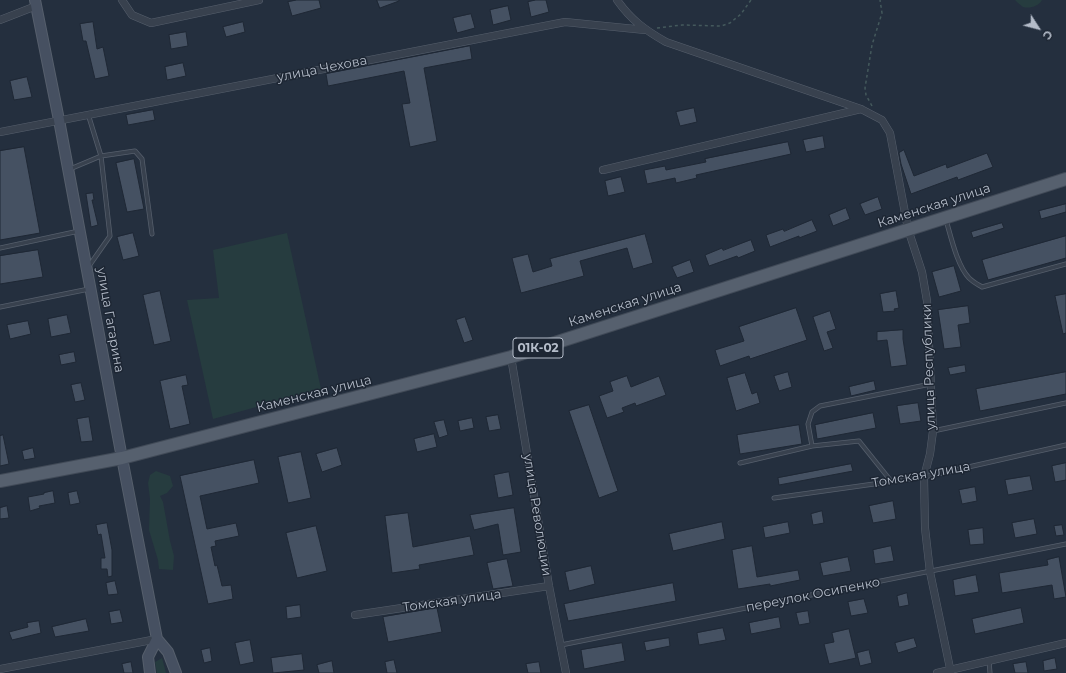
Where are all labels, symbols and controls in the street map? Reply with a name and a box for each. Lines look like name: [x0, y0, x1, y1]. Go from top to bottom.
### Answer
north arrow: [1018, 8, 1058, 48]
text: С: [1040, 28, 1056, 42]
street label: улица Чехова: [276, 53, 368, 85]
street label: Каменская улица: [876, 180, 992, 232]
street label: улица Гагарина: [93, 266, 127, 374]
street label: Каменская улица: [567, 279, 683, 331]
street label: улица Республики: [919, 304, 939, 430]
road number: 01К-02: [513, 338, 563, 358]
street label: Каменская улица: [255, 372, 373, 416]
street label: улица Революции: [520, 453, 554, 577]
street label: Томская улица: [871, 459, 971, 491]
street label: переулок Осипенко: [745, 574, 881, 616]
street label: Томская улица: [402, 586, 502, 616]

